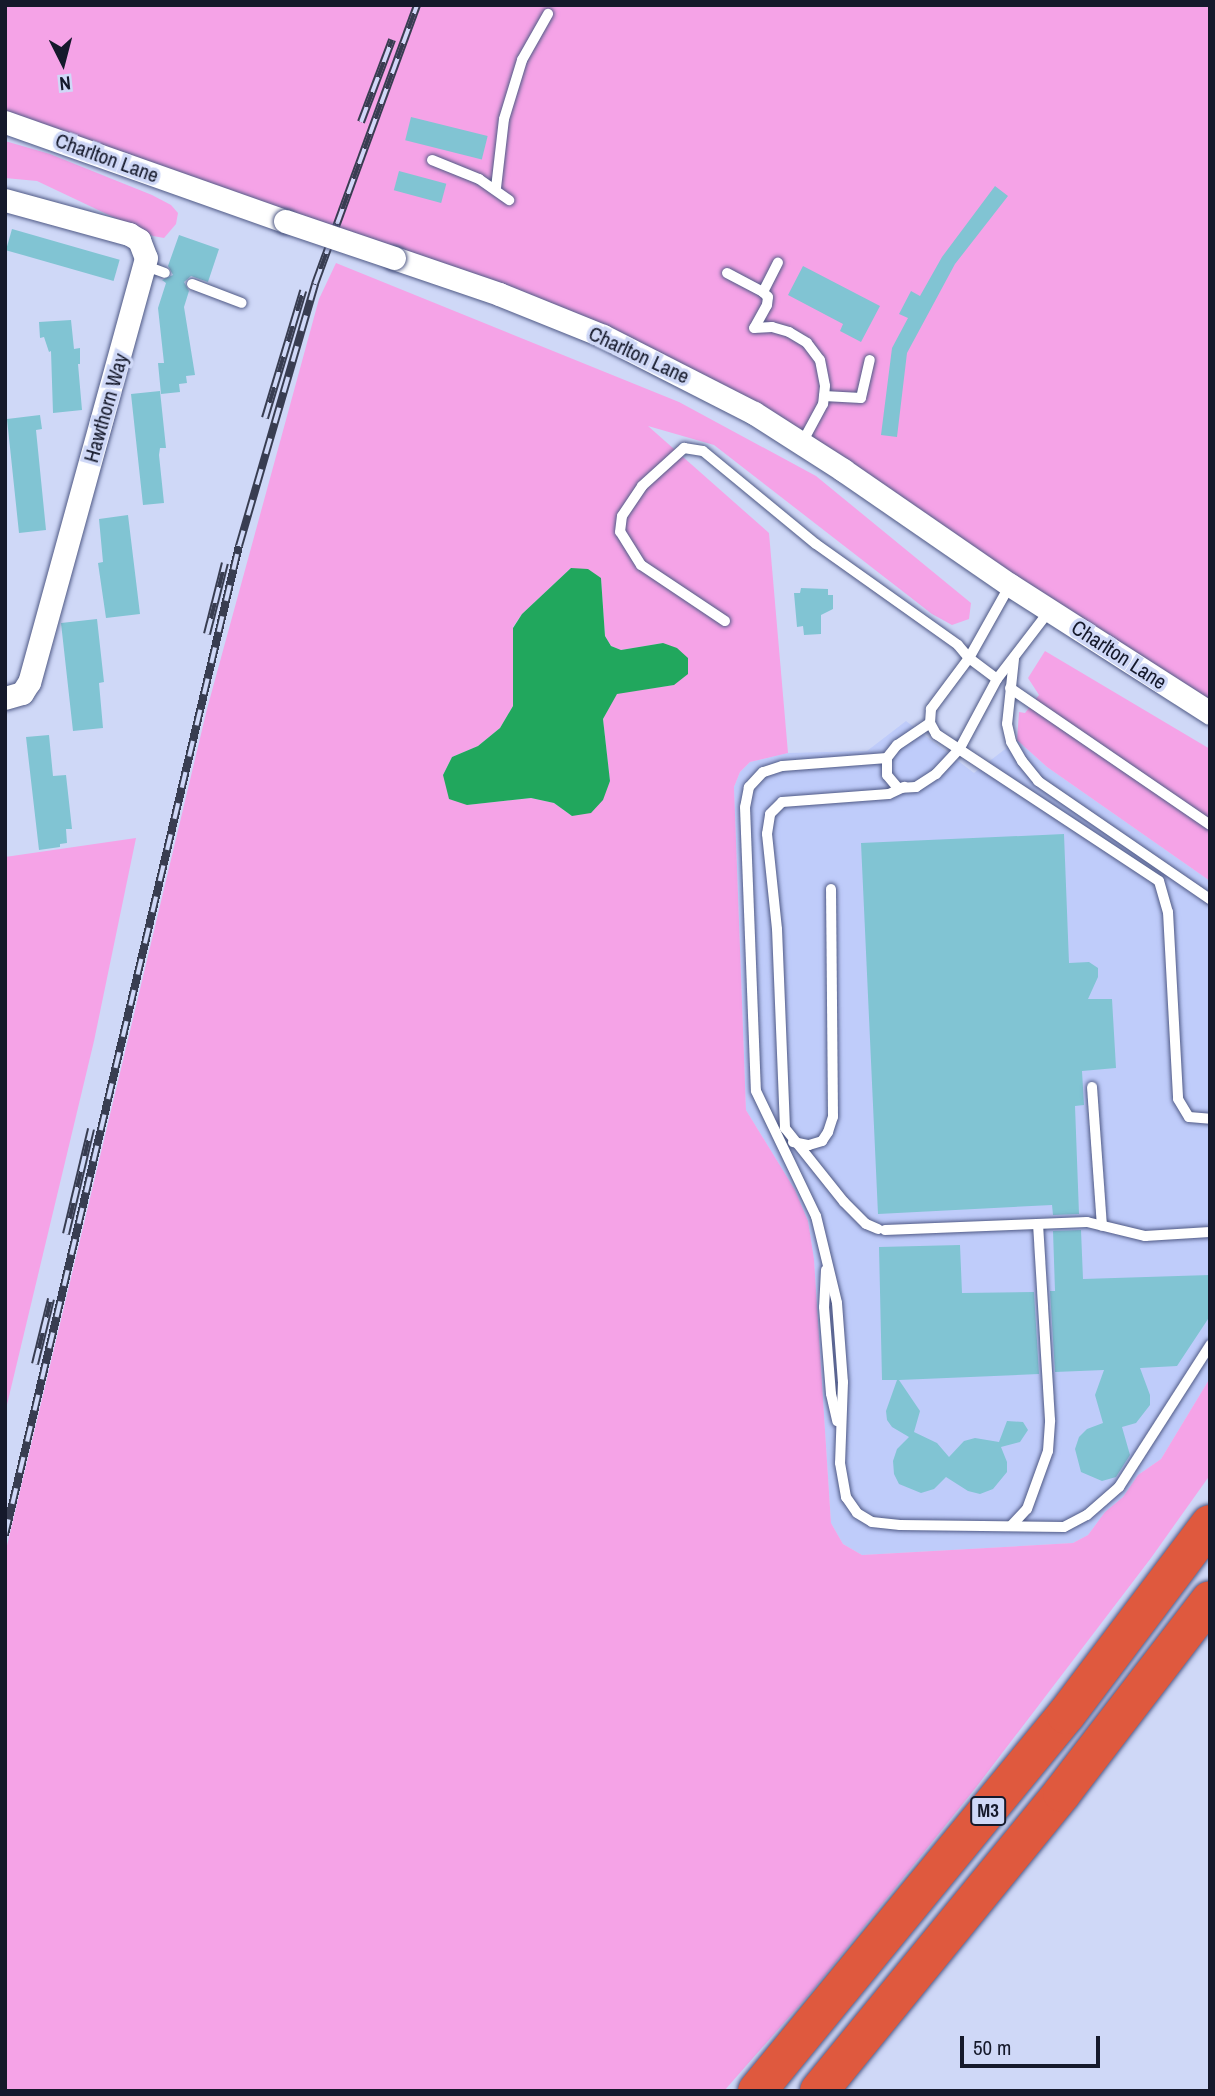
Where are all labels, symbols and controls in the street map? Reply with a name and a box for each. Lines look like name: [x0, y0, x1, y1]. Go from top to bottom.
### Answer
north arrow: [28, 28, 98, 98]
text: N: [58, 70, 72, 97]
street label: Charlton Lane: [52, 128, 162, 188]
street label: Charlton Lane: [585, 321, 693, 389]
street label: Hawthorn Way: [78, 351, 134, 465]
street label: Charlton Lane: [1067, 615, 1171, 695]
road number: M3: [969, 1796, 1007, 1826]
scale bar: [963, 2022, 1103, 2066]
text: 50 m: [973, 2033, 1011, 2062]

